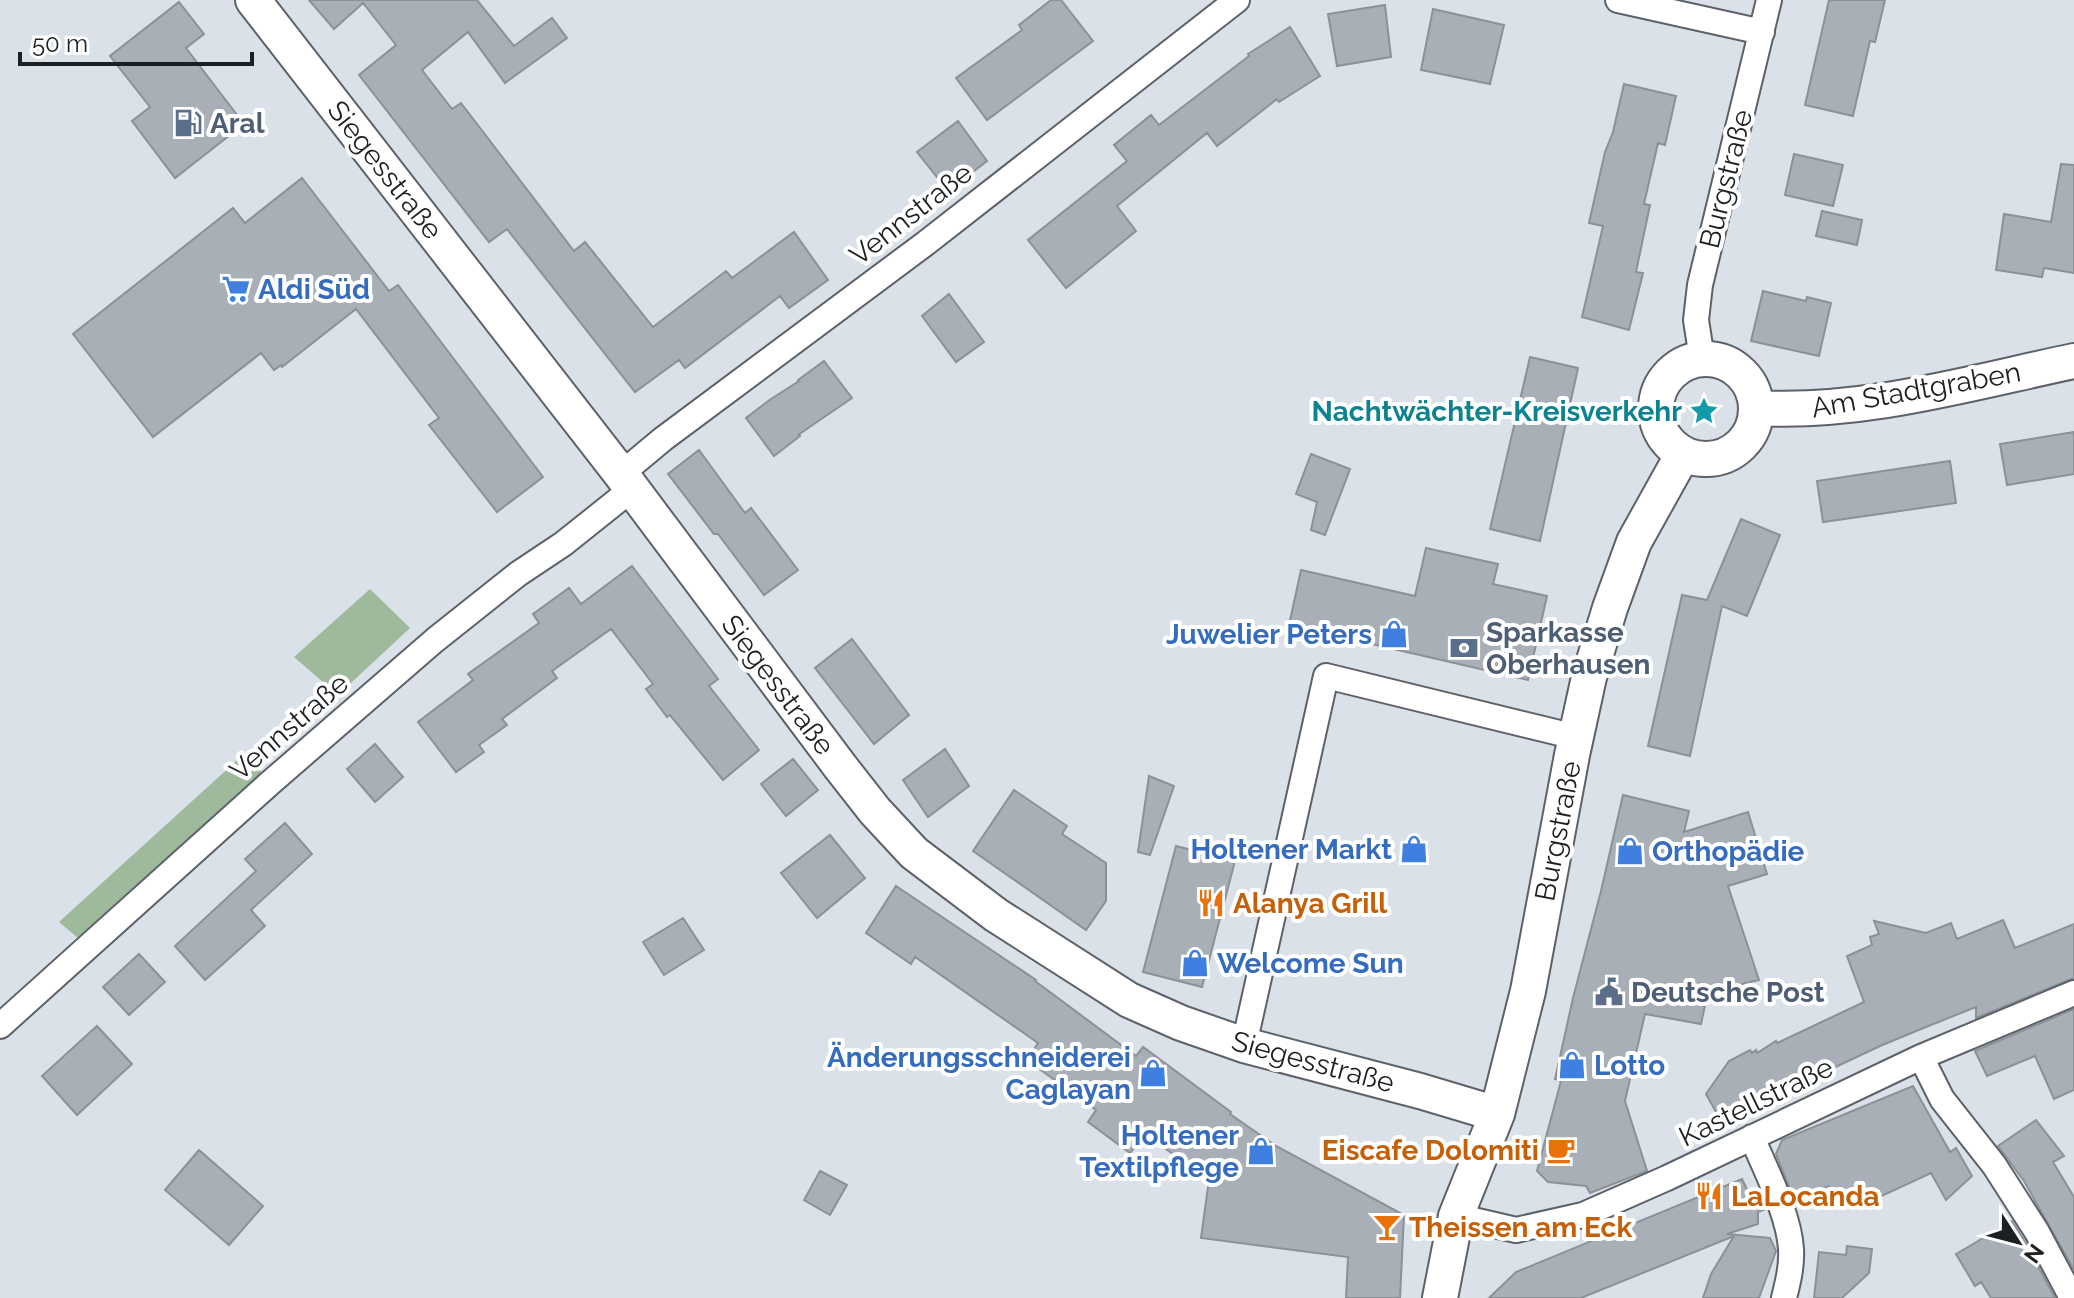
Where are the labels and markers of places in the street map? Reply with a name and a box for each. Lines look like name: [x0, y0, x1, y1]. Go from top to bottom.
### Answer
place label: Aral: [210, 107, 265, 140]
fuel station icon: Aral: [173, 108, 203, 138]
place label: Aldi Süd: [258, 273, 370, 306]
supermarket icon: Aldi Süd: [221, 274, 251, 304]
place label: Nachtwächter-Kreisverkehr: [1312, 395, 1682, 428]
place icon: Nachtwächter-Kreisverkehr: [1689, 396, 1719, 426]
place label: Sparkasse Oberhausen: [1486, 616, 1650, 681]
place label: Juwelier Peters: [1166, 618, 1372, 651]
shop icon: Juwelier Peters: [1379, 619, 1409, 649]
bank icon: Sparkasse Oberhausen: [1449, 633, 1479, 663]
place label: Holtener Markt: [1190, 833, 1392, 866]
shop icon: Holtener Markt: [1399, 834, 1429, 864]
place label: Orthopädie: [1652, 835, 1805, 868]
shop icon: Orthopädie: [1615, 836, 1645, 866]
place label: Alanya Grill: [1233, 887, 1387, 920]
restaurant icon: Alanya Grill: [1196, 888, 1226, 918]
place label: Welcome Sun: [1217, 947, 1404, 980]
shop icon: Welcome Sun: [1180, 948, 1210, 978]
place label: Deutsche Post: [1631, 976, 1825, 1009]
public building icon: Deutsche Post: [1594, 977, 1624, 1007]
place label: Änderungsschneiderei Caglayan: [827, 1041, 1131, 1106]
place label: Lotto: [1594, 1049, 1665, 1082]
shop icon: Lotto: [1557, 1050, 1587, 1080]
shop icon: Änderungsschneiderei Caglayan: [1138, 1058, 1168, 1088]
place label: Holtener Textilpflege: [1079, 1119, 1239, 1184]
place label: Eiscafe Dolomiti: [1322, 1134, 1539, 1167]
cafe icon: Eiscafe Dolomiti: [1546, 1135, 1576, 1165]
shop icon: Holtener Textilpflege: [1246, 1136, 1276, 1166]
place label: LaLocanda: [1731, 1180, 1880, 1213]
restaurant icon: LaLocanda: [1694, 1181, 1724, 1211]
place label: Theissen am Eck: [1409, 1211, 1632, 1244]
bar icon: Theissen am Eck: [1372, 1212, 1402, 1242]

